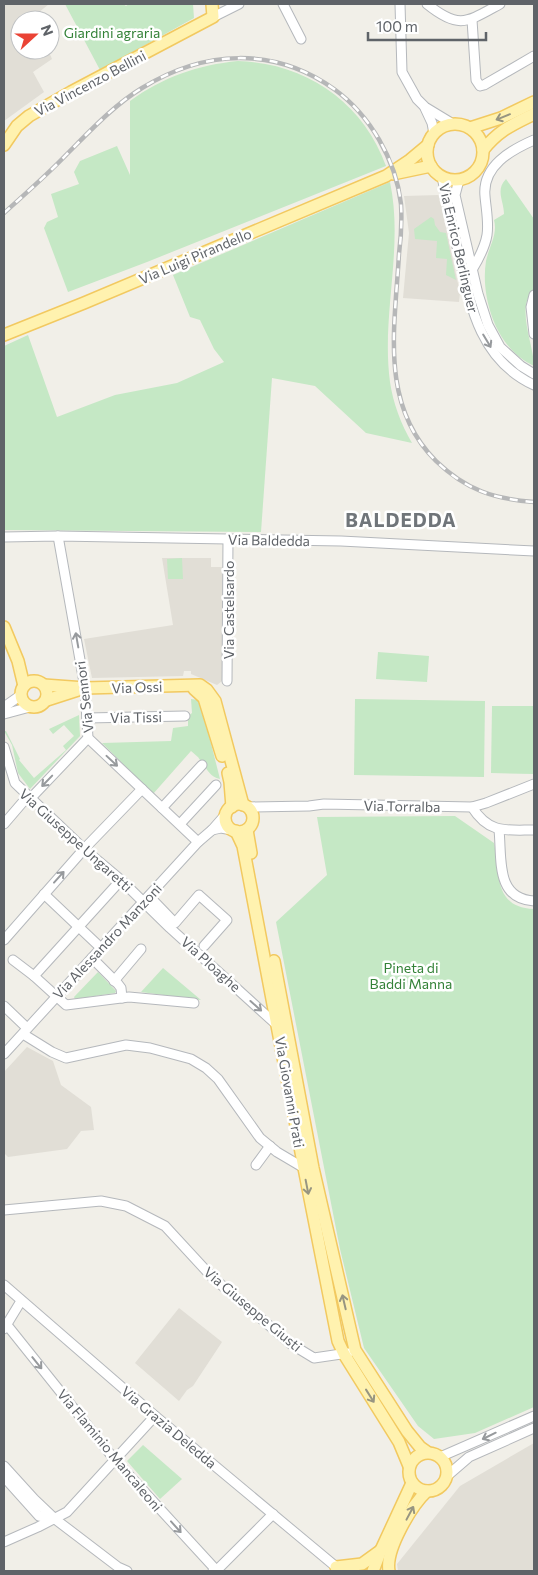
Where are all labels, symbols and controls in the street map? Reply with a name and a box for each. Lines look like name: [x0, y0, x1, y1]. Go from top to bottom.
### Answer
north arrow: [10, 10, 60, 60]
scale bar: [368, 10, 486, 42]
text: 100 m: [376, 17, 418, 35]
text: N: [38, 22, 57, 38]
park label: Giardini agraria: [64, 24, 160, 41]
street label: Via Vincenzo Bellini: [31, 47, 149, 119]
one-way arrow: [496, 113, 511, 122]
street label: Via Enrico Berlinguer: [436, 182, 482, 315]
street label: Via Luigi Pirandello: [136, 225, 254, 287]
one-way arrow: [482, 334, 492, 348]
district label: BALDEDDA: [345, 508, 457, 531]
street label: Via Baldedda: [228, 531, 310, 549]
street label: Via Castelsardo: [220, 561, 237, 659]
one-way arrow: [71, 632, 81, 648]
street label: Via Sennori: [71, 660, 97, 734]
street label: Via Ossi: [111, 678, 163, 696]
street label: Via Tissi: [110, 708, 162, 726]
one-way arrow: [106, 755, 119, 767]
one-way arrow: [41, 775, 53, 788]
street label: Via Giuseppe Ungaretti: [16, 785, 136, 895]
street label: Via Torralba: [363, 797, 441, 815]
one-way arrow: [54, 871, 65, 884]
street label: Via Alessandro Manzoni: [49, 880, 165, 1002]
street label: Via Ploaghe: [178, 933, 244, 995]
park label: Pineta di Baddi Manna: [370, 959, 452, 992]
one-way arrow: [250, 1000, 263, 1012]
street label: Via Giovanni Prati: [272, 1035, 308, 1149]
one-way arrow: [303, 1179, 313, 1195]
street label: Via Giuseppe Giusti: [201, 1263, 305, 1355]
one-way arrow: [339, 1295, 348, 1311]
one-way arrow: [32, 1356, 43, 1369]
street label: Via Grazia Deledda: [118, 1382, 220, 1472]
street label: Via Flaminio Mancaleoni: [54, 1385, 166, 1515]
one-way arrow: [365, 1388, 375, 1402]
one-way arrow: [482, 1431, 497, 1441]
one-way arrow: [405, 1506, 415, 1521]
one-way arrow: [170, 1521, 182, 1534]

